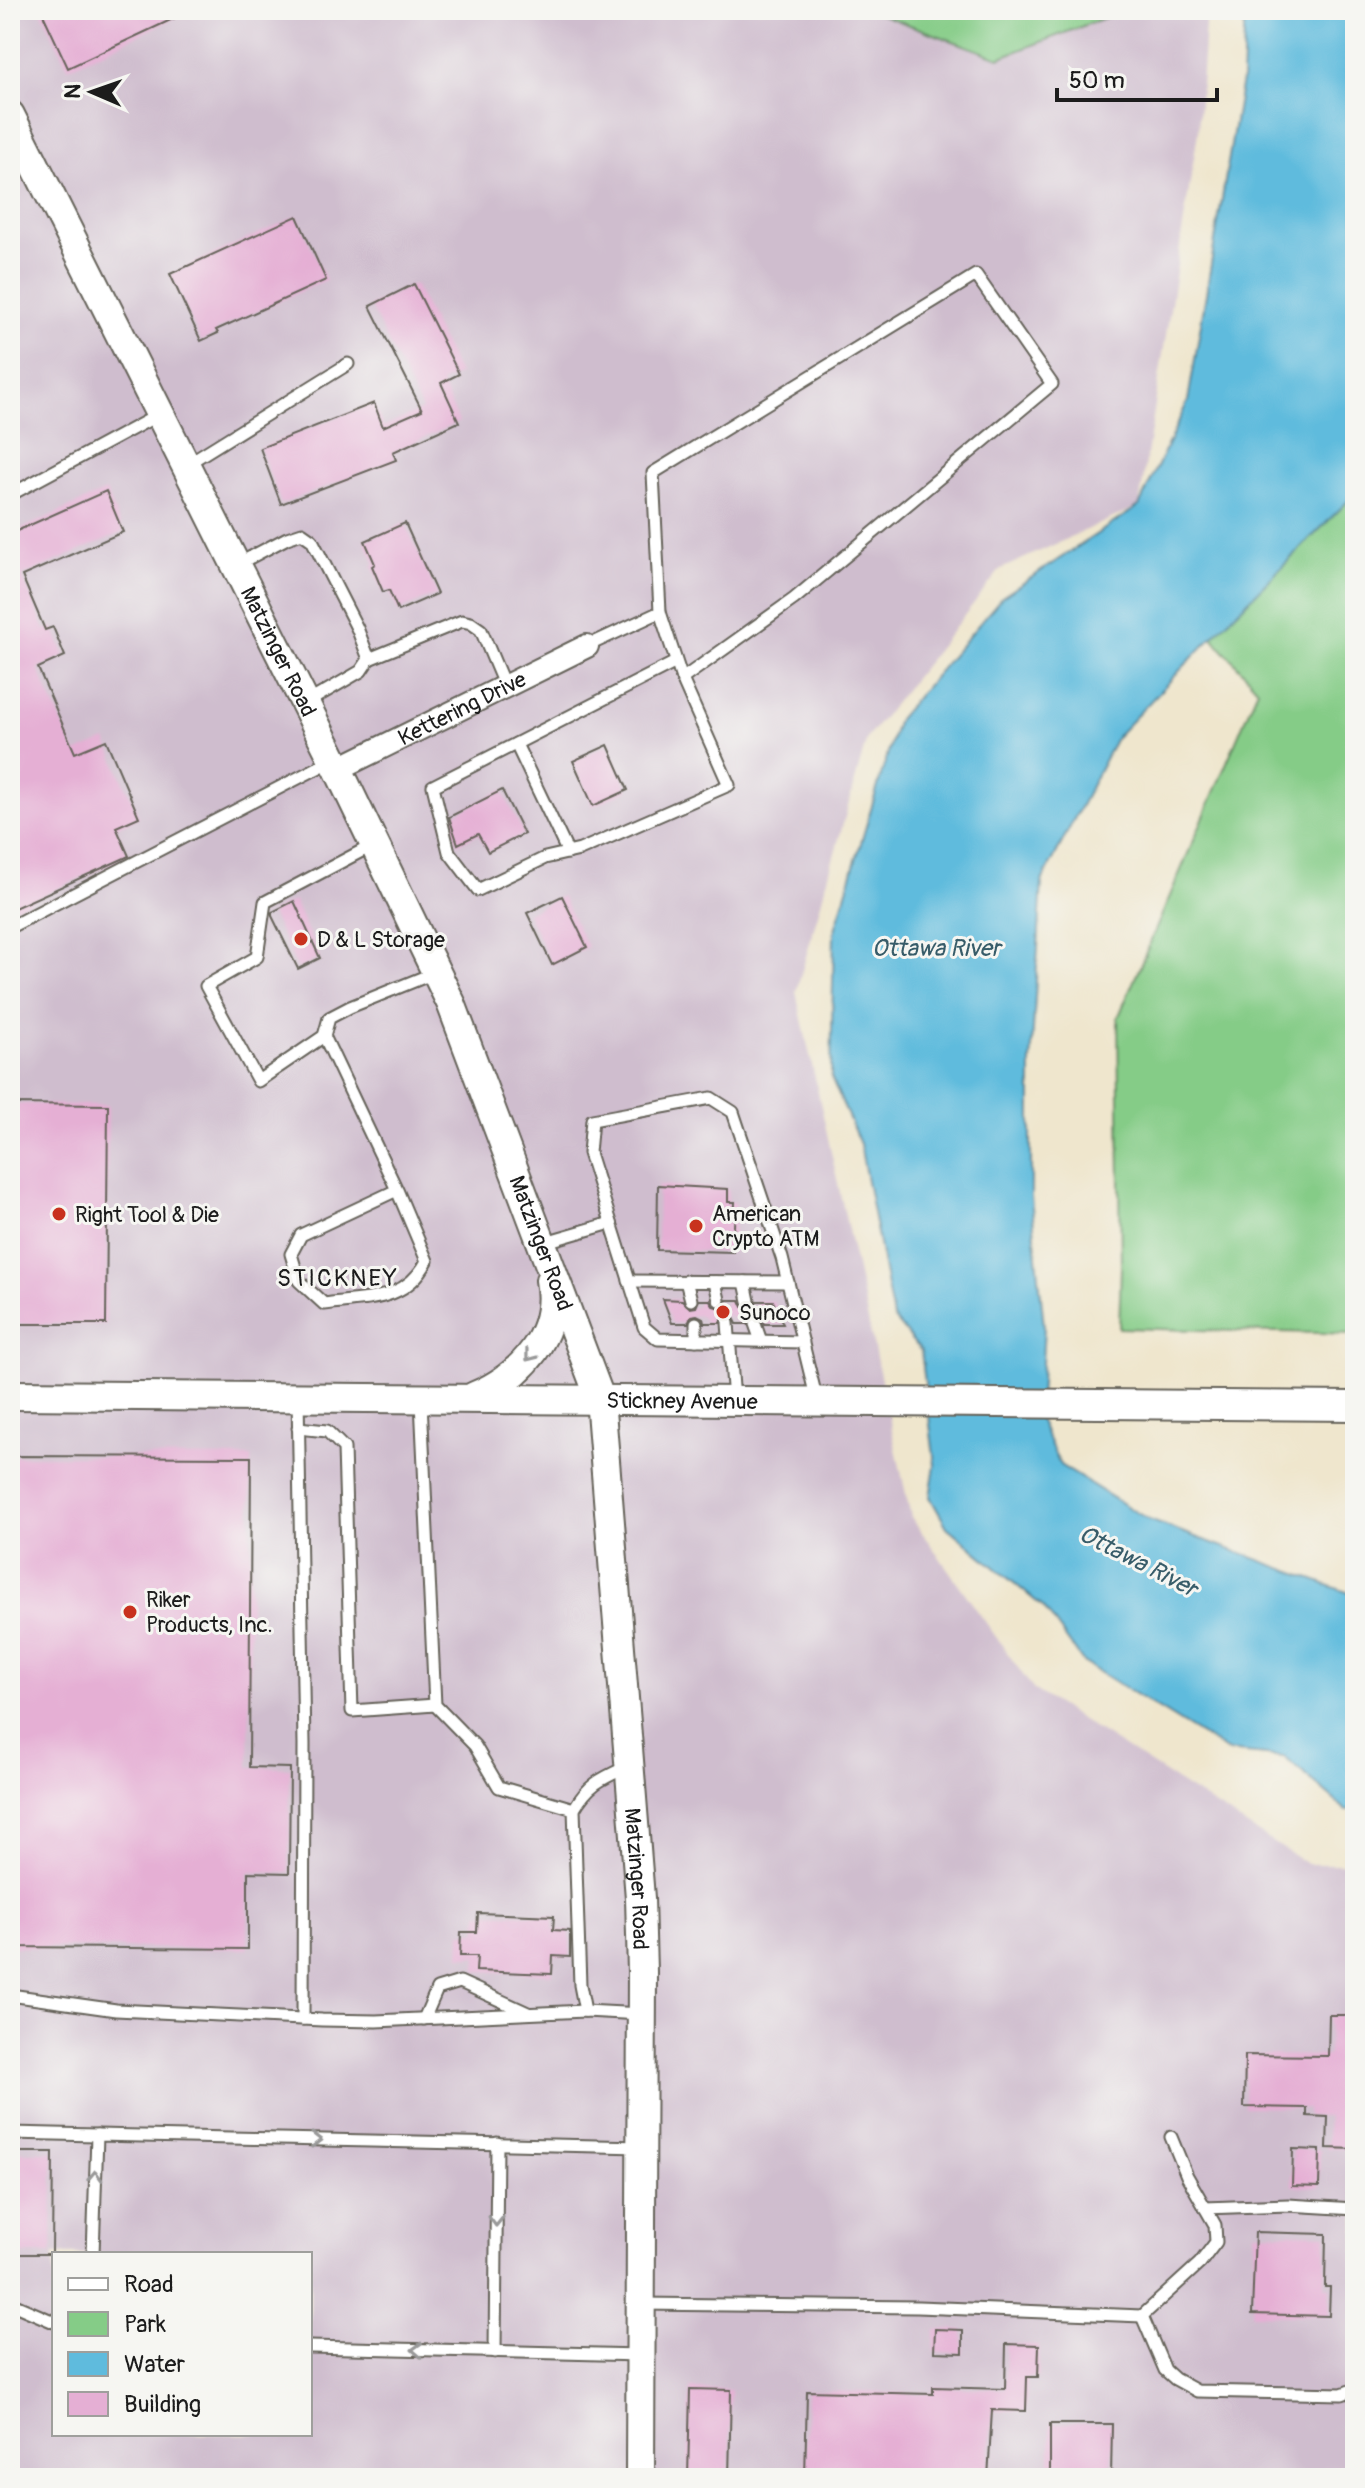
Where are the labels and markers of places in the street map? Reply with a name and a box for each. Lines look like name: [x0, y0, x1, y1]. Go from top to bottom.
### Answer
place label: D & L Storage: [317, 926, 445, 954]
marker: D & L Storage: [292, 930, 310, 948]
place label: American Crypto ATM: [712, 1200, 819, 1253]
place label: Right Tool & Die: [75, 1201, 219, 1229]
marker: Right Tool & Die: [50, 1205, 68, 1223]
marker: American Crypto ATM: [687, 1217, 705, 1235]
place label: Sunoco: [739, 1299, 811, 1327]
marker: Sunoco: [714, 1303, 732, 1321]
place label: Riker Products, Inc.: [146, 1586, 273, 1639]
marker: Riker Products, Inc.: [121, 1603, 139, 1621]

